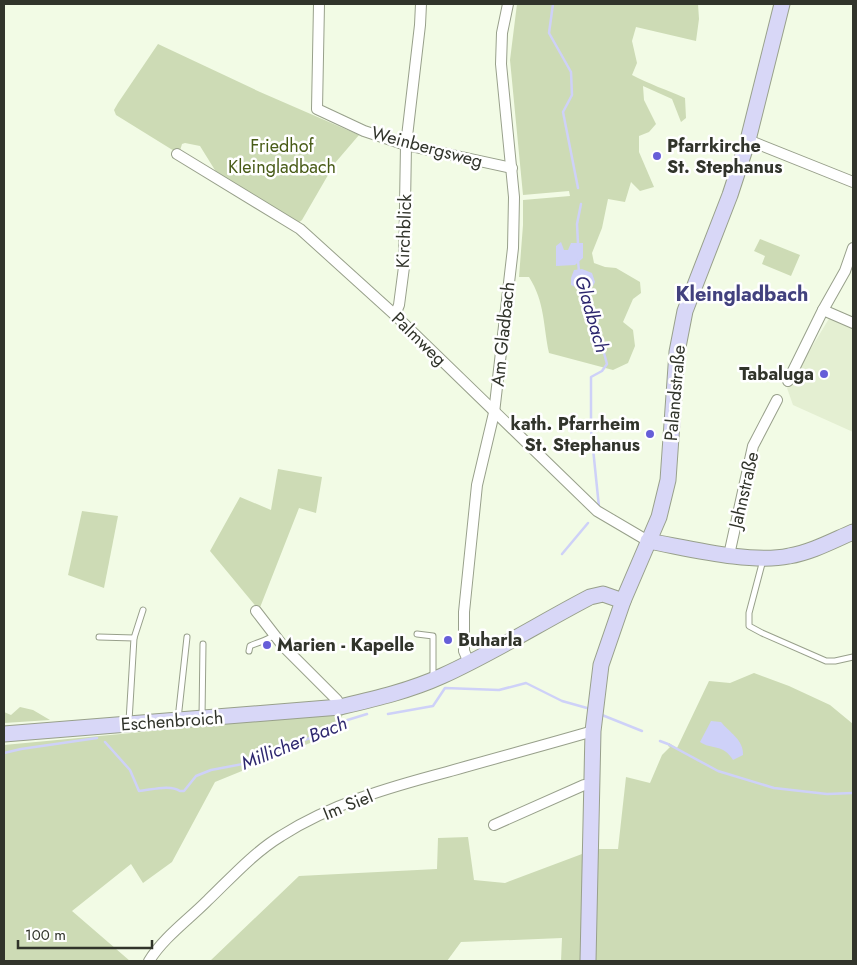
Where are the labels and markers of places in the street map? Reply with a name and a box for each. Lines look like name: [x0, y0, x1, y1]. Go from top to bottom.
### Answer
place label: Pfarrkirche St. Stephanus: [667, 133, 782, 180]
marker: Pfarrkirche St. Stephanus: [651, 150, 663, 162]
place label: Tabaluga: [739, 361, 814, 387]
marker: Tabaluga: [818, 368, 830, 380]
place label: kath. Pfarrheim St. Stephanus: [511, 411, 640, 458]
marker: kath. Pfarrheim St. Stephanus: [644, 428, 656, 440]
place label: Buharla: [458, 627, 522, 653]
place label: Marien - Kapelle: [277, 632, 414, 658]
marker: Buharla: [442, 634, 454, 646]
marker: Marien - Kapelle: [261, 639, 273, 651]

